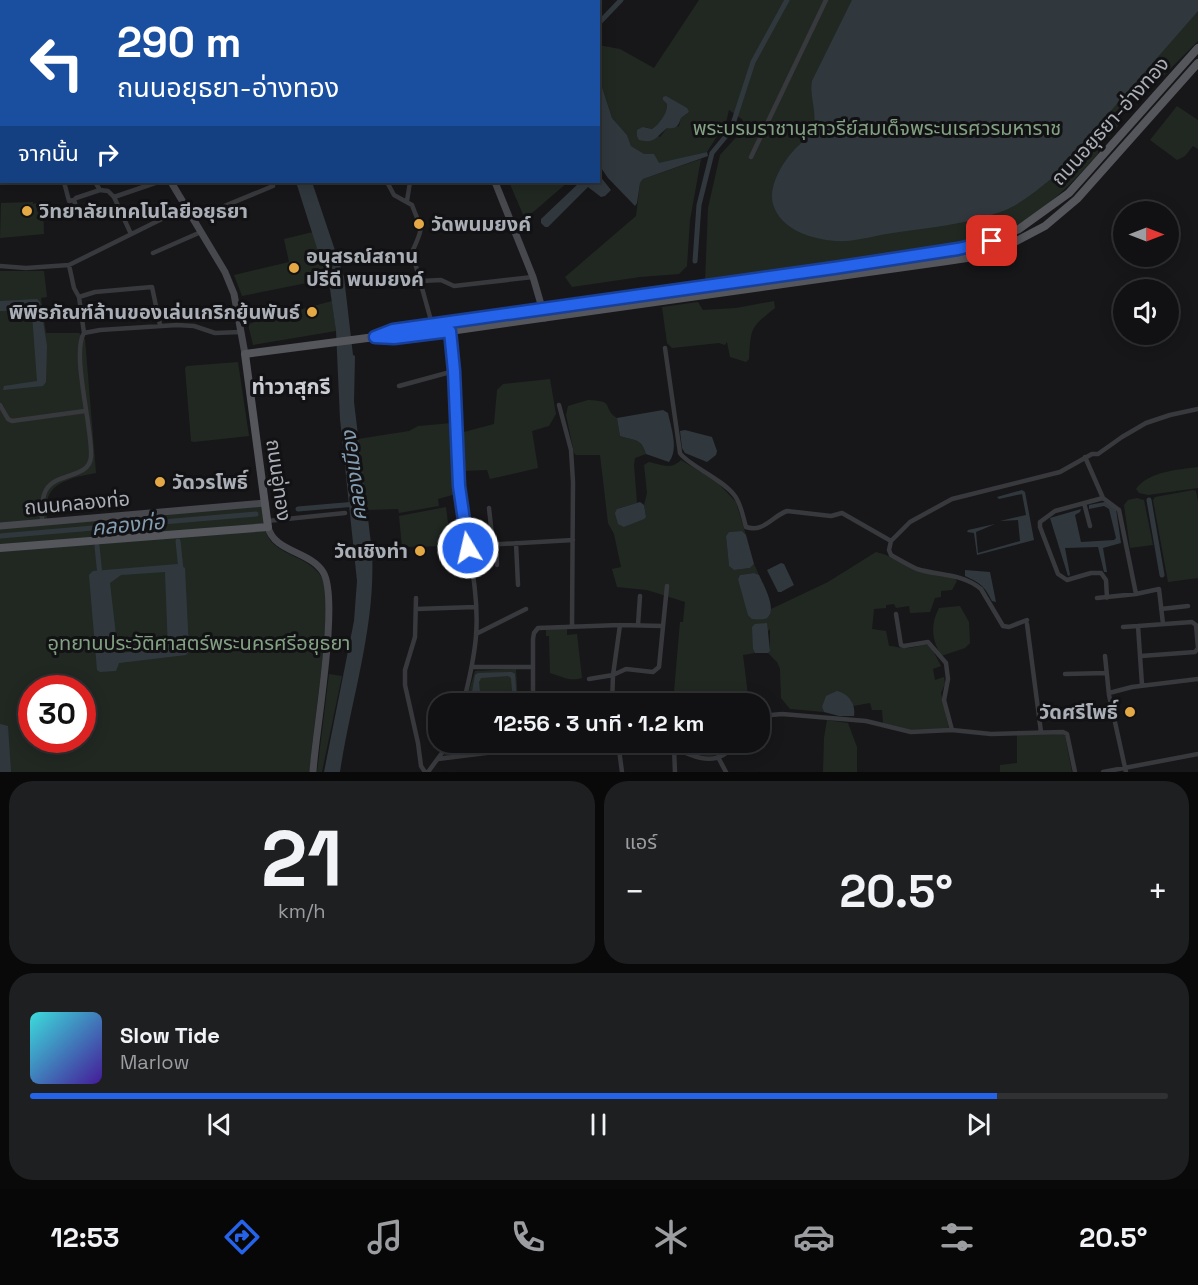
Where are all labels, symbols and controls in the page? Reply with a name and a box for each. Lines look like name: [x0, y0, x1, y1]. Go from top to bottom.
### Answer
text: 290 m: [117, 16, 242, 69]
icon: left: [18, 24, 96, 102]
street label: ถนนอยุธยา-อ่างทอง: [1045, 51, 1175, 191]
text: ถนนอยุธยา-อ่างทอง: [117, 70, 339, 105]
park label: พระบรมราชานุสาวรีย์สมเด็จพระนเรศวรมหาราช: [693, 115, 1061, 141]
icon: right: [91, 138, 124, 171]
text: จากนั้น: [18, 139, 79, 167]
place label: วิทยาลัยเทคโนโลยีอยุธยา: [39, 198, 248, 224]
north arrow: [1113, 201, 1179, 267]
map controls: [1113, 201, 1179, 345]
marker: วิทยาลัยเทคโนโลยีอยุธยา: [20, 204, 34, 218]
place label: วัดพนมยงค์: [431, 211, 531, 237]
pin: [966, 215, 1017, 266]
marker: วัดพนมยงค์: [412, 217, 426, 231]
icon: arrive: [975, 224, 1008, 257]
place label: อนุสรณ์สถาน ปรีดี พนมยงค์: [306, 243, 424, 292]
marker: อนุสรณ์สถาน ปรีดี พนมยงค์: [287, 261, 301, 275]
button: sound: [1113, 279, 1179, 345]
place label: พิพิธภัณฑ์ล้านของเล่นเกริกยุ้นพันธ์: [9, 299, 300, 325]
marker: พิพิธภัณฑ์ล้านของเล่นเกริกยุ้นพันธ์: [305, 305, 319, 319]
district label: ท่าวาสุกรี: [251, 373, 331, 400]
water label: คลองเมือง: [334, 428, 372, 523]
street label: ถนนอู่ทอง: [260, 437, 298, 523]
place label: วัดวรโพธิ์: [172, 469, 249, 495]
marker: วัดวรโพธิ์: [153, 475, 167, 489]
street label: ถนนคลองท่อ: [23, 485, 131, 521]
water label: คลองท่อ: [90, 508, 166, 541]
position arrow: [436, 516, 500, 580]
place label: วัดเชิงท่า: [334, 538, 408, 564]
marker: วัดเชิงท่า: [413, 544, 427, 558]
park label: อุทยานประวัติศาสตร์พระนครศรีอยุธยา: [48, 630, 350, 656]
speed limit sign: 30: [18, 675, 96, 753]
place label: วัดศรีโพธิ์: [1039, 699, 1119, 725]
marker: วัดศรีโพธิ์: [1123, 705, 1137, 719]
text: 12:56 · 3 นาที · 1.2 km: [494, 709, 704, 737]
text: 21: [261, 809, 343, 909]
text: แอร์: [625, 829, 657, 855]
text: 20.5°: [840, 863, 953, 920]
text: −: [625, 871, 645, 913]
text: +: [1148, 871, 1168, 913]
text: km/h: [278, 898, 326, 924]
text: Slow Tide: [120, 1021, 220, 1049]
text: Marlow: [120, 1049, 189, 1075]
icon: previous: [203, 1108, 236, 1141]
icon: pause: [582, 1108, 615, 1141]
icon: next: [962, 1108, 995, 1141]
icon: directions: [221, 1216, 263, 1258]
icon: music: [364, 1216, 406, 1258]
icon: phone: [507, 1216, 549, 1258]
icon: climate: [650, 1216, 692, 1258]
icon: car: [793, 1216, 835, 1258]
icon: filters: [936, 1216, 978, 1258]
text: 12:53: [51, 1220, 119, 1255]
text: 20.5°: [1079, 1220, 1147, 1255]

